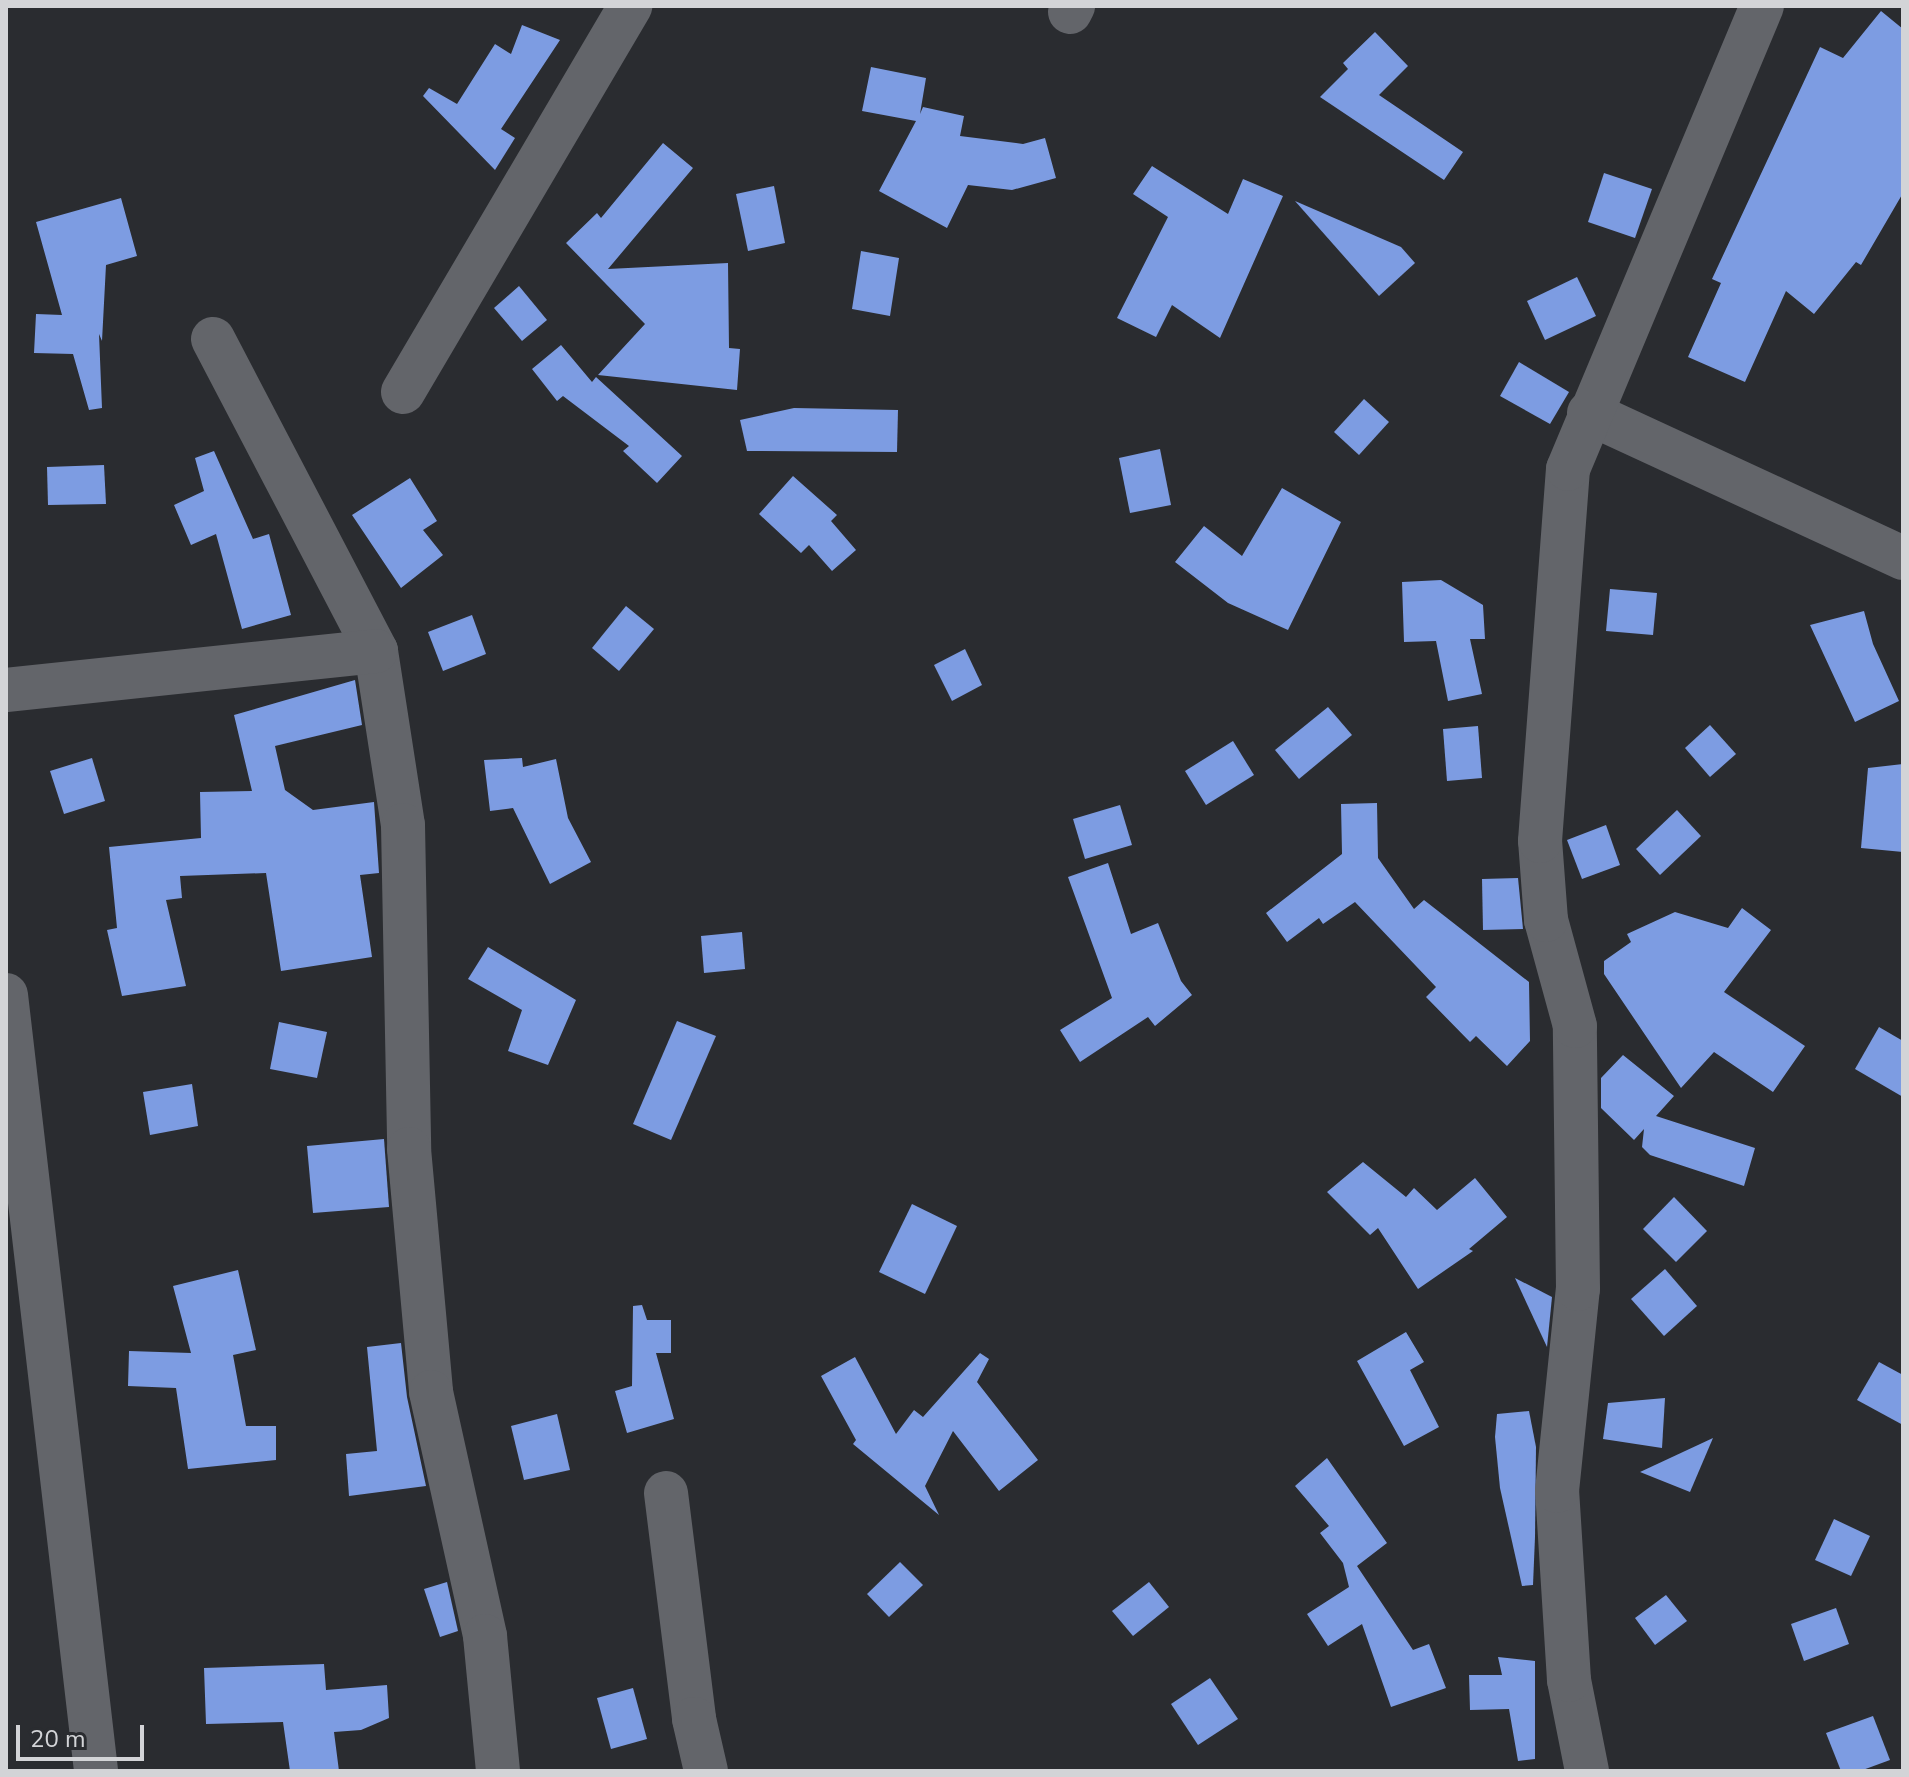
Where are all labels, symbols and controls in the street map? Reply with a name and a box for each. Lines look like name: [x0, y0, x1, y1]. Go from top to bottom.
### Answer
scale bar: [20, 1709, 148, 1759]
text: 20 m: [30, 1723, 86, 1755]

